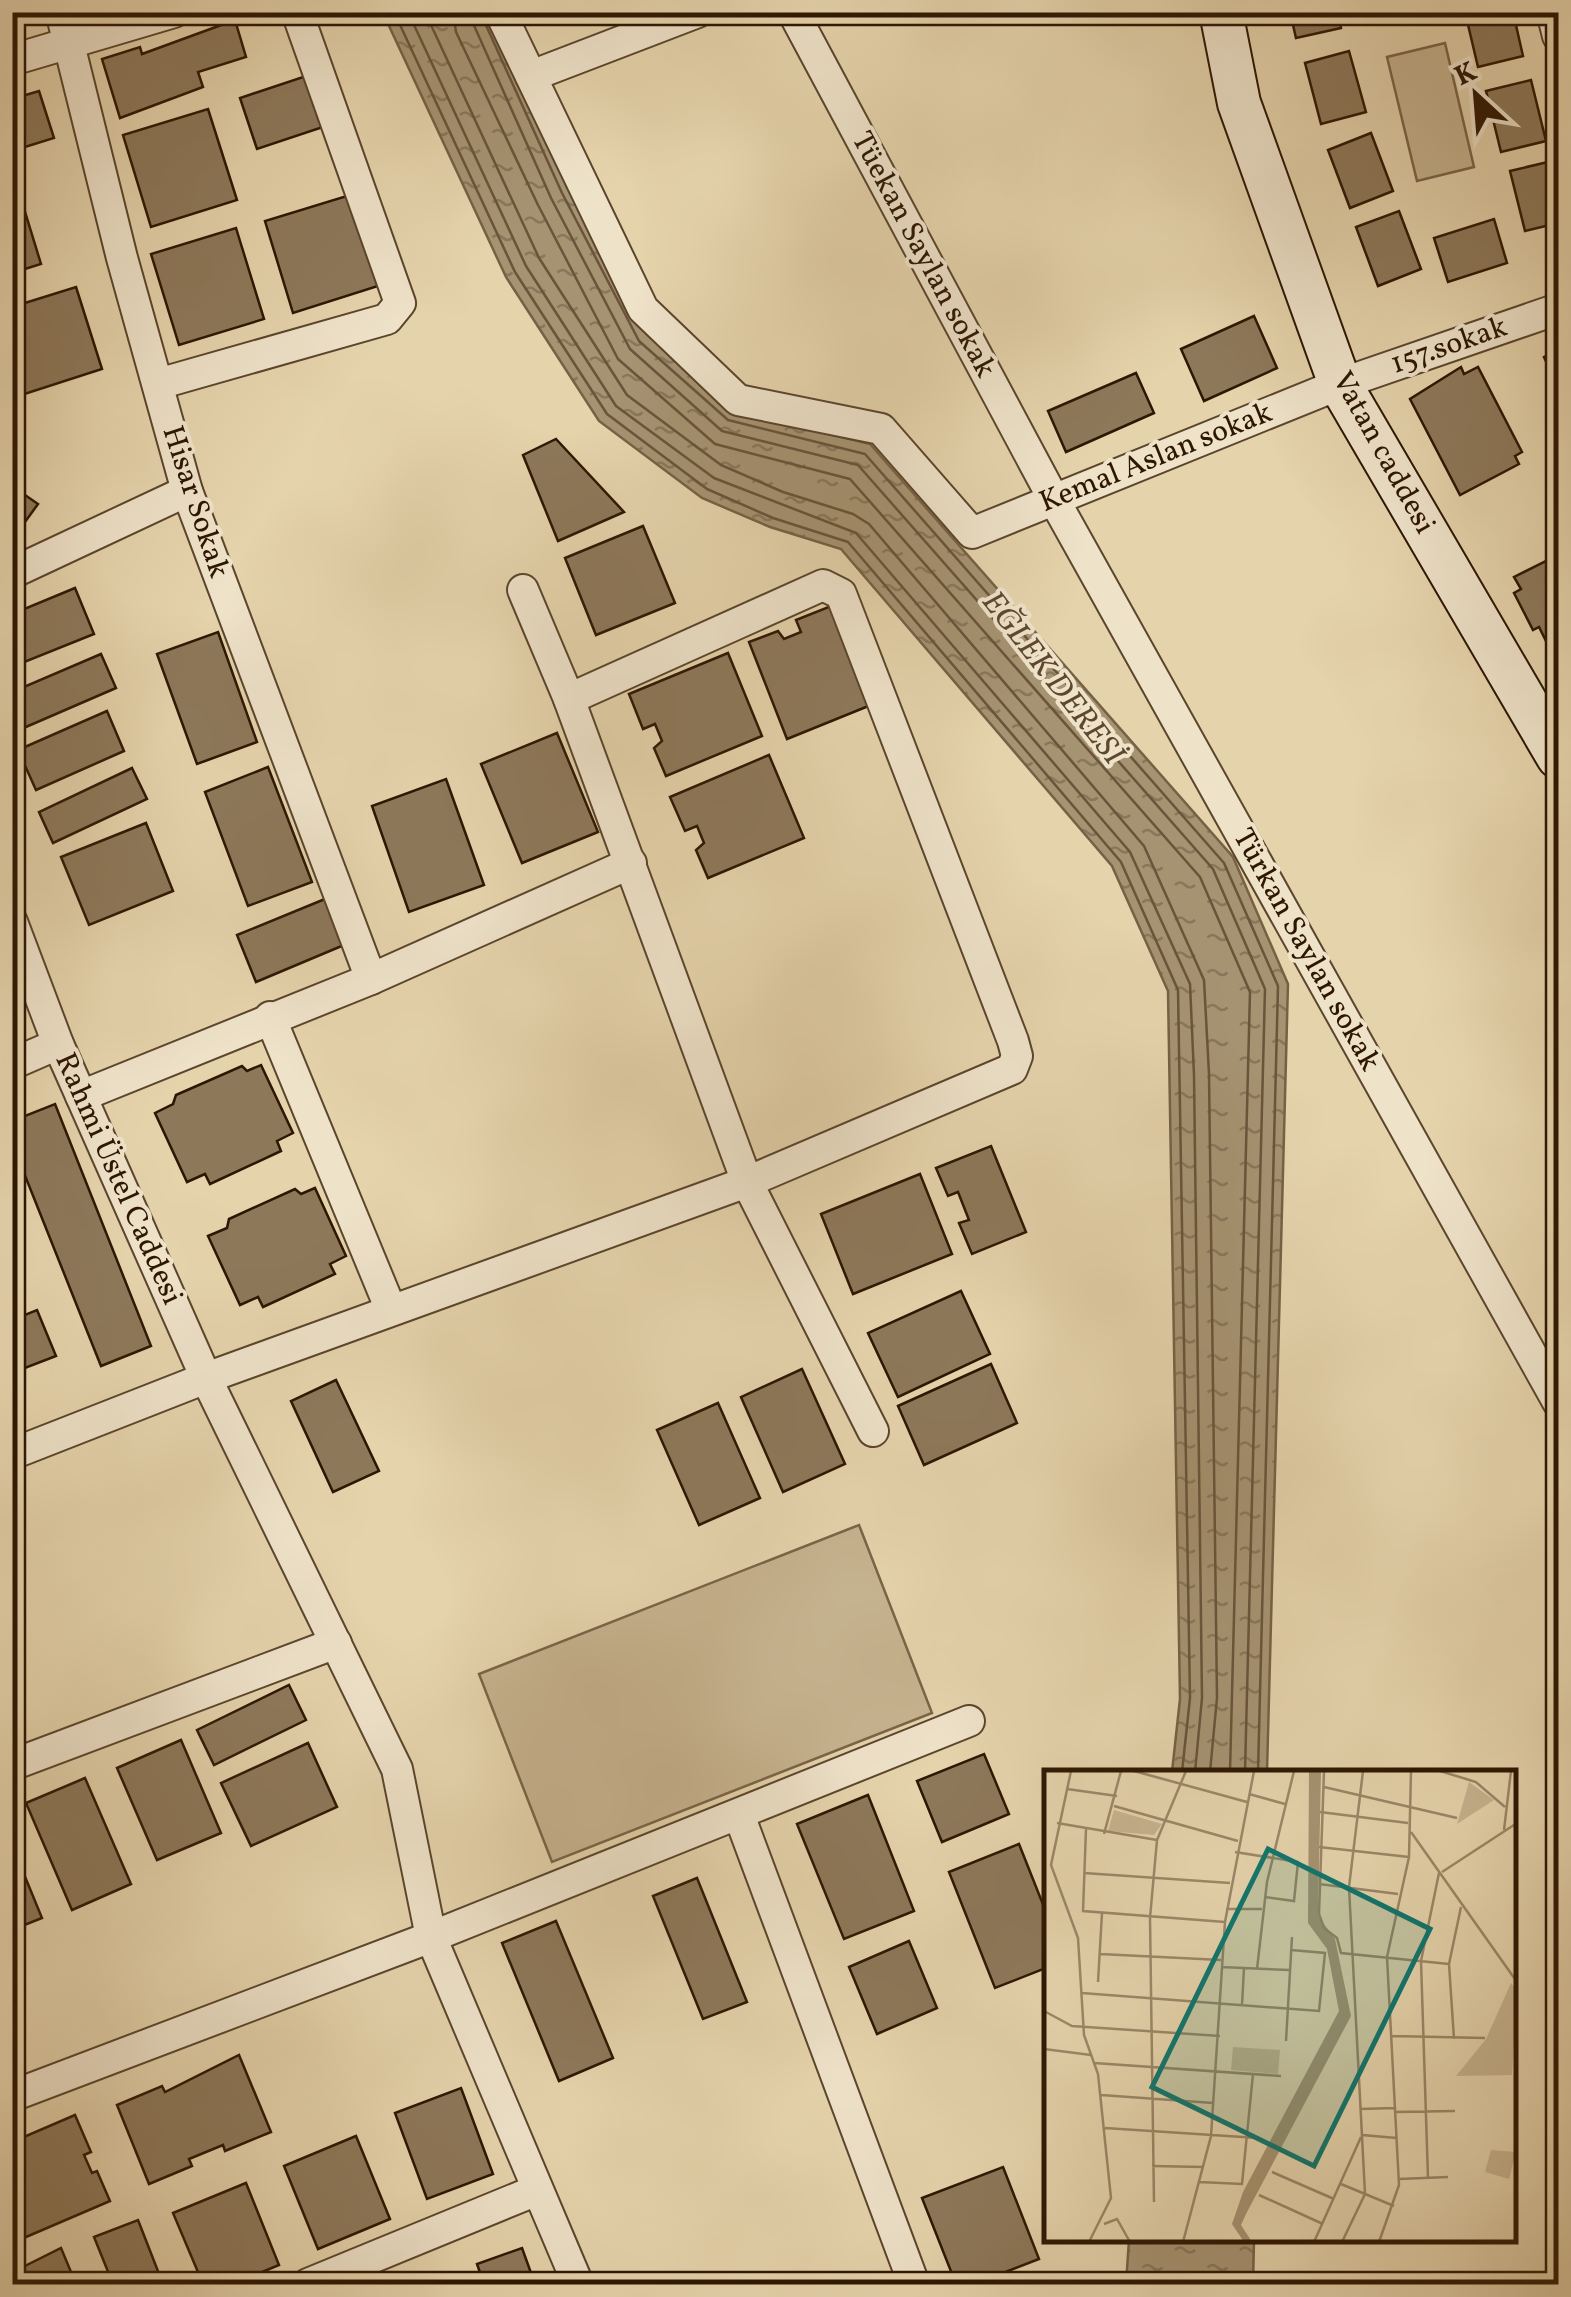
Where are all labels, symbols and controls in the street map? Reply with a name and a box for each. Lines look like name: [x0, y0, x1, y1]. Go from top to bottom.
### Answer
north arrow: [1426, 45, 1526, 145]
text: K: [1448, 53, 1484, 97]
street label: Tüekan Saylan sokak: [840, 124, 1006, 386]
street label: 157.sokak: [1385, 306, 1513, 386]
street label: Vatan caddesi: [1321, 364, 1445, 542]
street label: Kemal Aslan sokak: [1033, 392, 1279, 524]
street label: Hisar Sokak: [151, 420, 239, 584]
water label: EĞLEK DERESİ: [970, 583, 1134, 776]
street label: Türkan Saylan sokak: [1222, 821, 1390, 1079]
street label: Rahmi Üstel Caddesi: [44, 1046, 192, 1312]
inset map: [1044, 1770, 1516, 2242]

